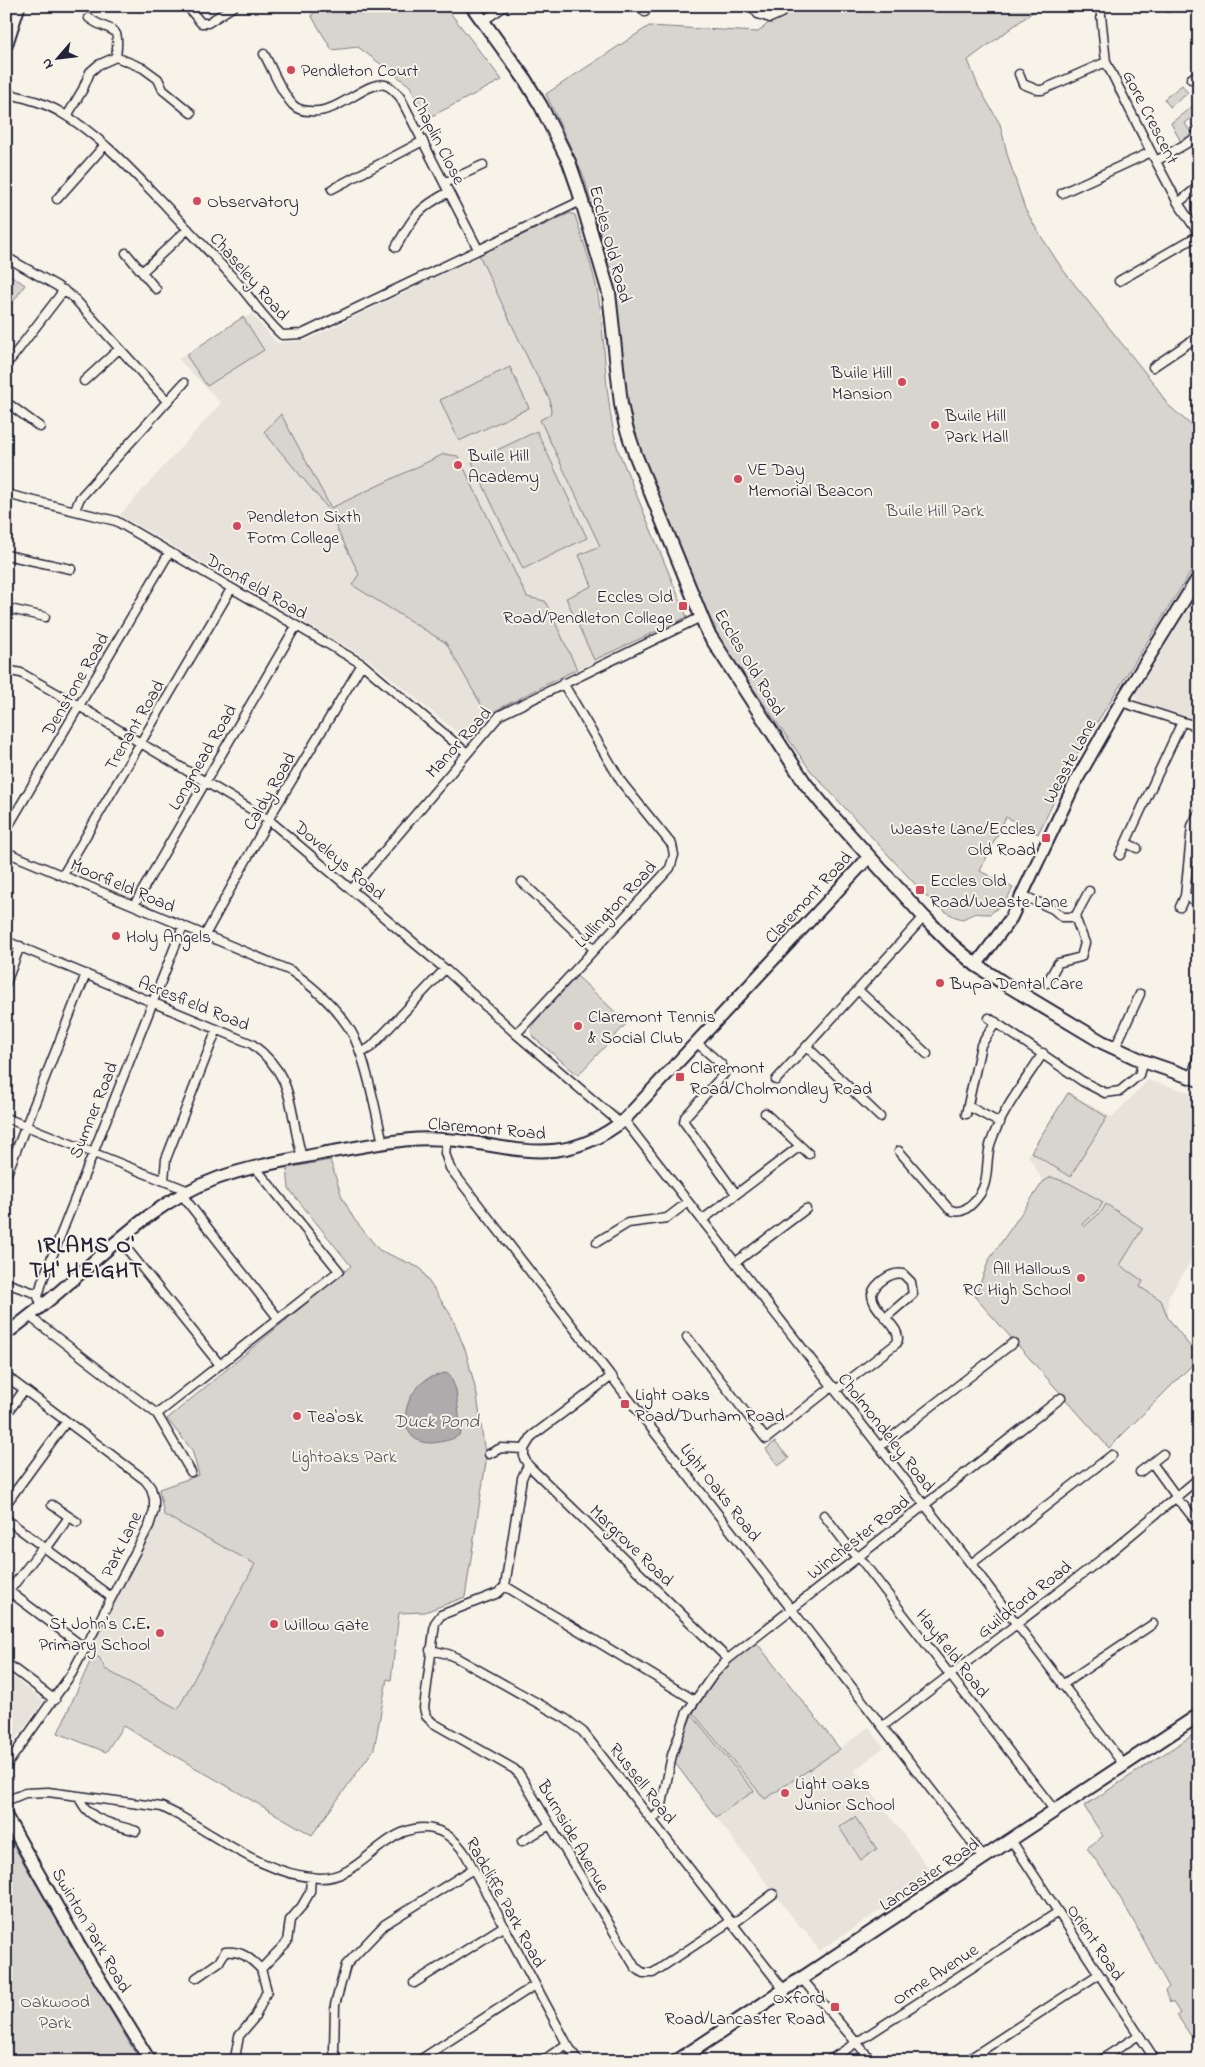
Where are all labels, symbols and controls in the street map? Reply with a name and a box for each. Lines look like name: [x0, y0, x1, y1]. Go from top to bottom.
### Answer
north arrow: [32, 32, 82, 82]
text: N: [36, 54, 59, 73]
place label: Pendleton Court: [301, 59, 418, 85]
marker: Pendleton Court: [285, 64, 297, 76]
street label: Gore Crescent: [1114, 66, 1184, 169]
street label: Chaplin Close: [404, 92, 471, 191]
street label: Eccles Old Road: [581, 183, 637, 306]
place label: Observatory: [207, 190, 299, 216]
marker: Observatory: [191, 195, 203, 207]
street label: Chaseley Road: [203, 227, 294, 327]
place label: Buile Hill Mansion: [830, 361, 892, 408]
marker: Buile Hill Mansion: [896, 376, 908, 388]
place label: Buile Hill Park Hall: [944, 404, 1008, 451]
marker: Buile Hill Park Hall: [929, 419, 941, 431]
place label: Buile Hill Academy: [467, 444, 539, 491]
place label: VE Day Memorial Beacon: [747, 458, 873, 505]
marker: Buile Hill Academy: [452, 459, 464, 471]
marker: VE Day Memorial Beacon: [732, 473, 744, 485]
park label: Buile Hill Park: [885, 499, 984, 525]
place label: Pendleton Sixth Form College: [246, 505, 361, 553]
marker: Pendleton Sixth Form College: [231, 520, 243, 532]
street label: Dronfield Road: [199, 548, 312, 627]
place label: Eccles Old Road/Pendleton College: [503, 585, 674, 633]
marker: Eccles Old Road/Pendleton College: [677, 600, 689, 612]
street label: Eccles Old Road: [706, 605, 790, 721]
street label: Denstone Road: [36, 629, 117, 742]
street label: Trenant Road: [99, 676, 172, 776]
street label: Longmead Road: [163, 700, 245, 816]
street label: Manor Road: [420, 702, 499, 785]
street label: Weaste Lane: [1037, 714, 1104, 809]
street label: Caldy Road: [238, 748, 304, 836]
street label: Doveleys Road: [287, 815, 390, 908]
place label: Weaste Lane/Eccles Old Road: [890, 817, 1036, 864]
marker: Weaste Lane/Eccles Old Road: [1040, 832, 1052, 844]
street label: Claremont Road: [760, 846, 859, 950]
street label: Moorfield Road: [66, 853, 179, 921]
street label: Lullington Road: [569, 856, 665, 956]
place label: Eccles Old Road/Weaste Lane: [930, 869, 1068, 916]
marker: Eccles Old Road/Weaste Lane: [914, 884, 926, 896]
place label: Holy Angels: [126, 925, 211, 952]
marker: Holy Angels: [110, 930, 122, 942]
street label: Acresfield Road: [134, 971, 253, 1039]
place label: Bupa Dental Care: [949, 972, 1084, 998]
marker: Bupa Dental Care: [934, 977, 946, 989]
place label: Claremont Tennis & Social Club: [588, 1005, 716, 1052]
marker: Claremont Tennis & Social Club: [572, 1020, 584, 1032]
place label: Claremont Road/Cholmondley Road: [690, 1056, 872, 1103]
street label: Sumner Road: [64, 1059, 126, 1163]
marker: Claremont Road/Cholmondley Road: [674, 1071, 686, 1083]
street label: Claremont Road: [427, 1112, 547, 1148]
district label: IRLAMS O' TH' HEIGHT: [29, 1231, 143, 1288]
place label: All Hallows RC High School: [963, 1257, 1071, 1305]
marker: All Hallows RC High School: [1075, 1272, 1087, 1284]
street label: Cholmondeley Road: [830, 1368, 940, 1499]
place label: Light Oaks Road/Durham Road: [635, 1383, 785, 1430]
marker: Light Oaks Road/Durham Road: [619, 1398, 631, 1410]
place label: Tea'osk: [307, 1405, 363, 1431]
water label: Duck Pond: [393, 1409, 480, 1436]
marker: Tea'osk: [291, 1410, 303, 1422]
street label: Light Oaks Road: [672, 1438, 766, 1549]
park label: Lightoaks Park: [291, 1445, 397, 1472]
street label: Winchester Road: [802, 1490, 916, 1587]
street label: Margrove Road: [582, 1499, 679, 1594]
street label: Park Lane: [96, 1507, 150, 1582]
street label: Guildford Road: [972, 1555, 1078, 1646]
street label: Hayfield Road: [908, 1604, 994, 1704]
place label: St John's C.E. Primary School: [39, 1612, 150, 1659]
place label: Willow Gate: [284, 1613, 370, 1639]
marker: Willow Gate: [268, 1618, 280, 1630]
marker: St John's C.E. Primary School: [154, 1627, 166, 1639]
street label: Russell Road: [602, 1738, 681, 1830]
place label: Light Oaks Junior School: [795, 1772, 895, 1819]
street label: Burnside Avenue: [529, 1775, 615, 1899]
marker: Light Oaks Junior School: [779, 1787, 791, 1799]
street label: Radcliffe Park Road: [458, 1833, 551, 1973]
street label: Lancaster Road: [875, 1833, 985, 1919]
street label: Swinton Park Road: [44, 1864, 137, 1998]
street label: Orient Road: [1059, 1900, 1130, 1987]
street label: Orme Avenue: [888, 1938, 985, 2013]
place label: Oxford Road/Lancaster Road: [665, 1986, 825, 2033]
park label: Oakwood Park: [20, 1990, 90, 2037]
marker: Oxford Road/Lancaster Road: [829, 2001, 841, 2013]

